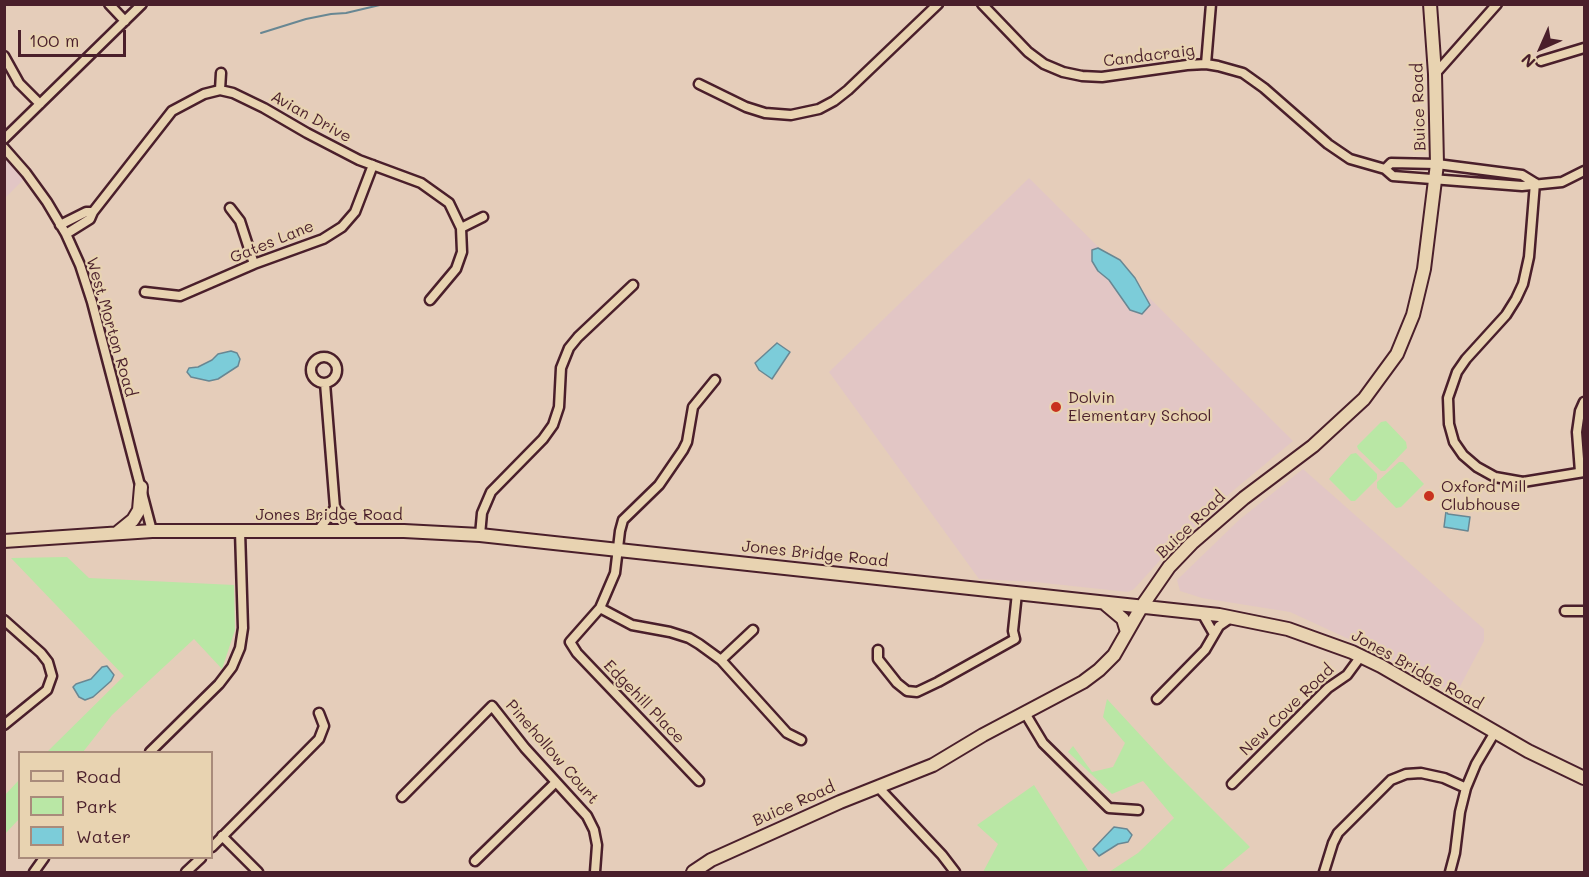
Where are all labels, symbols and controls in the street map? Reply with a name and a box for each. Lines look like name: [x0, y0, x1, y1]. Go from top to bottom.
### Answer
scale bar: [21, 18, 129, 56]
north arrow: [1511, 18, 1571, 78]
text: 100 m: [29, 28, 79, 52]
street label: Candacraig: [1102, 41, 1196, 71]
text: N: [1516, 49, 1540, 73]
street label: Buice Road: [1408, 63, 1430, 151]
street label: Avian Drive: [267, 87, 355, 147]
street label: Gates Lane: [227, 216, 317, 268]
street label: West Morton Road: [82, 255, 140, 399]
place label: Dolvin Elementary School: [1068, 388, 1212, 426]
marker: Dolvin Elementary School: [1049, 400, 1063, 414]
place label: Oxford Mill Clubhouse: [1441, 477, 1527, 515]
street label: Buice Road: [1153, 488, 1229, 562]
marker: Oxford Mill Clubhouse: [1422, 489, 1436, 503]
street label: Jones Bridge Road: [255, 505, 403, 525]
street label: Jones Bridge Road: [741, 537, 889, 571]
street label: Jones Bridge Road: [1348, 626, 1486, 714]
street label: Edgehill Place: [599, 656, 689, 748]
street label: New Cove Road: [1236, 660, 1338, 760]
street label: Pinehollow Court: [502, 696, 602, 808]
legend: [18, 751, 213, 859]
text: Road: [76, 764, 121, 788]
street label: Buice Road: [750, 777, 838, 831]
text: Park: [76, 794, 117, 818]
text: Water: [76, 824, 131, 848]

